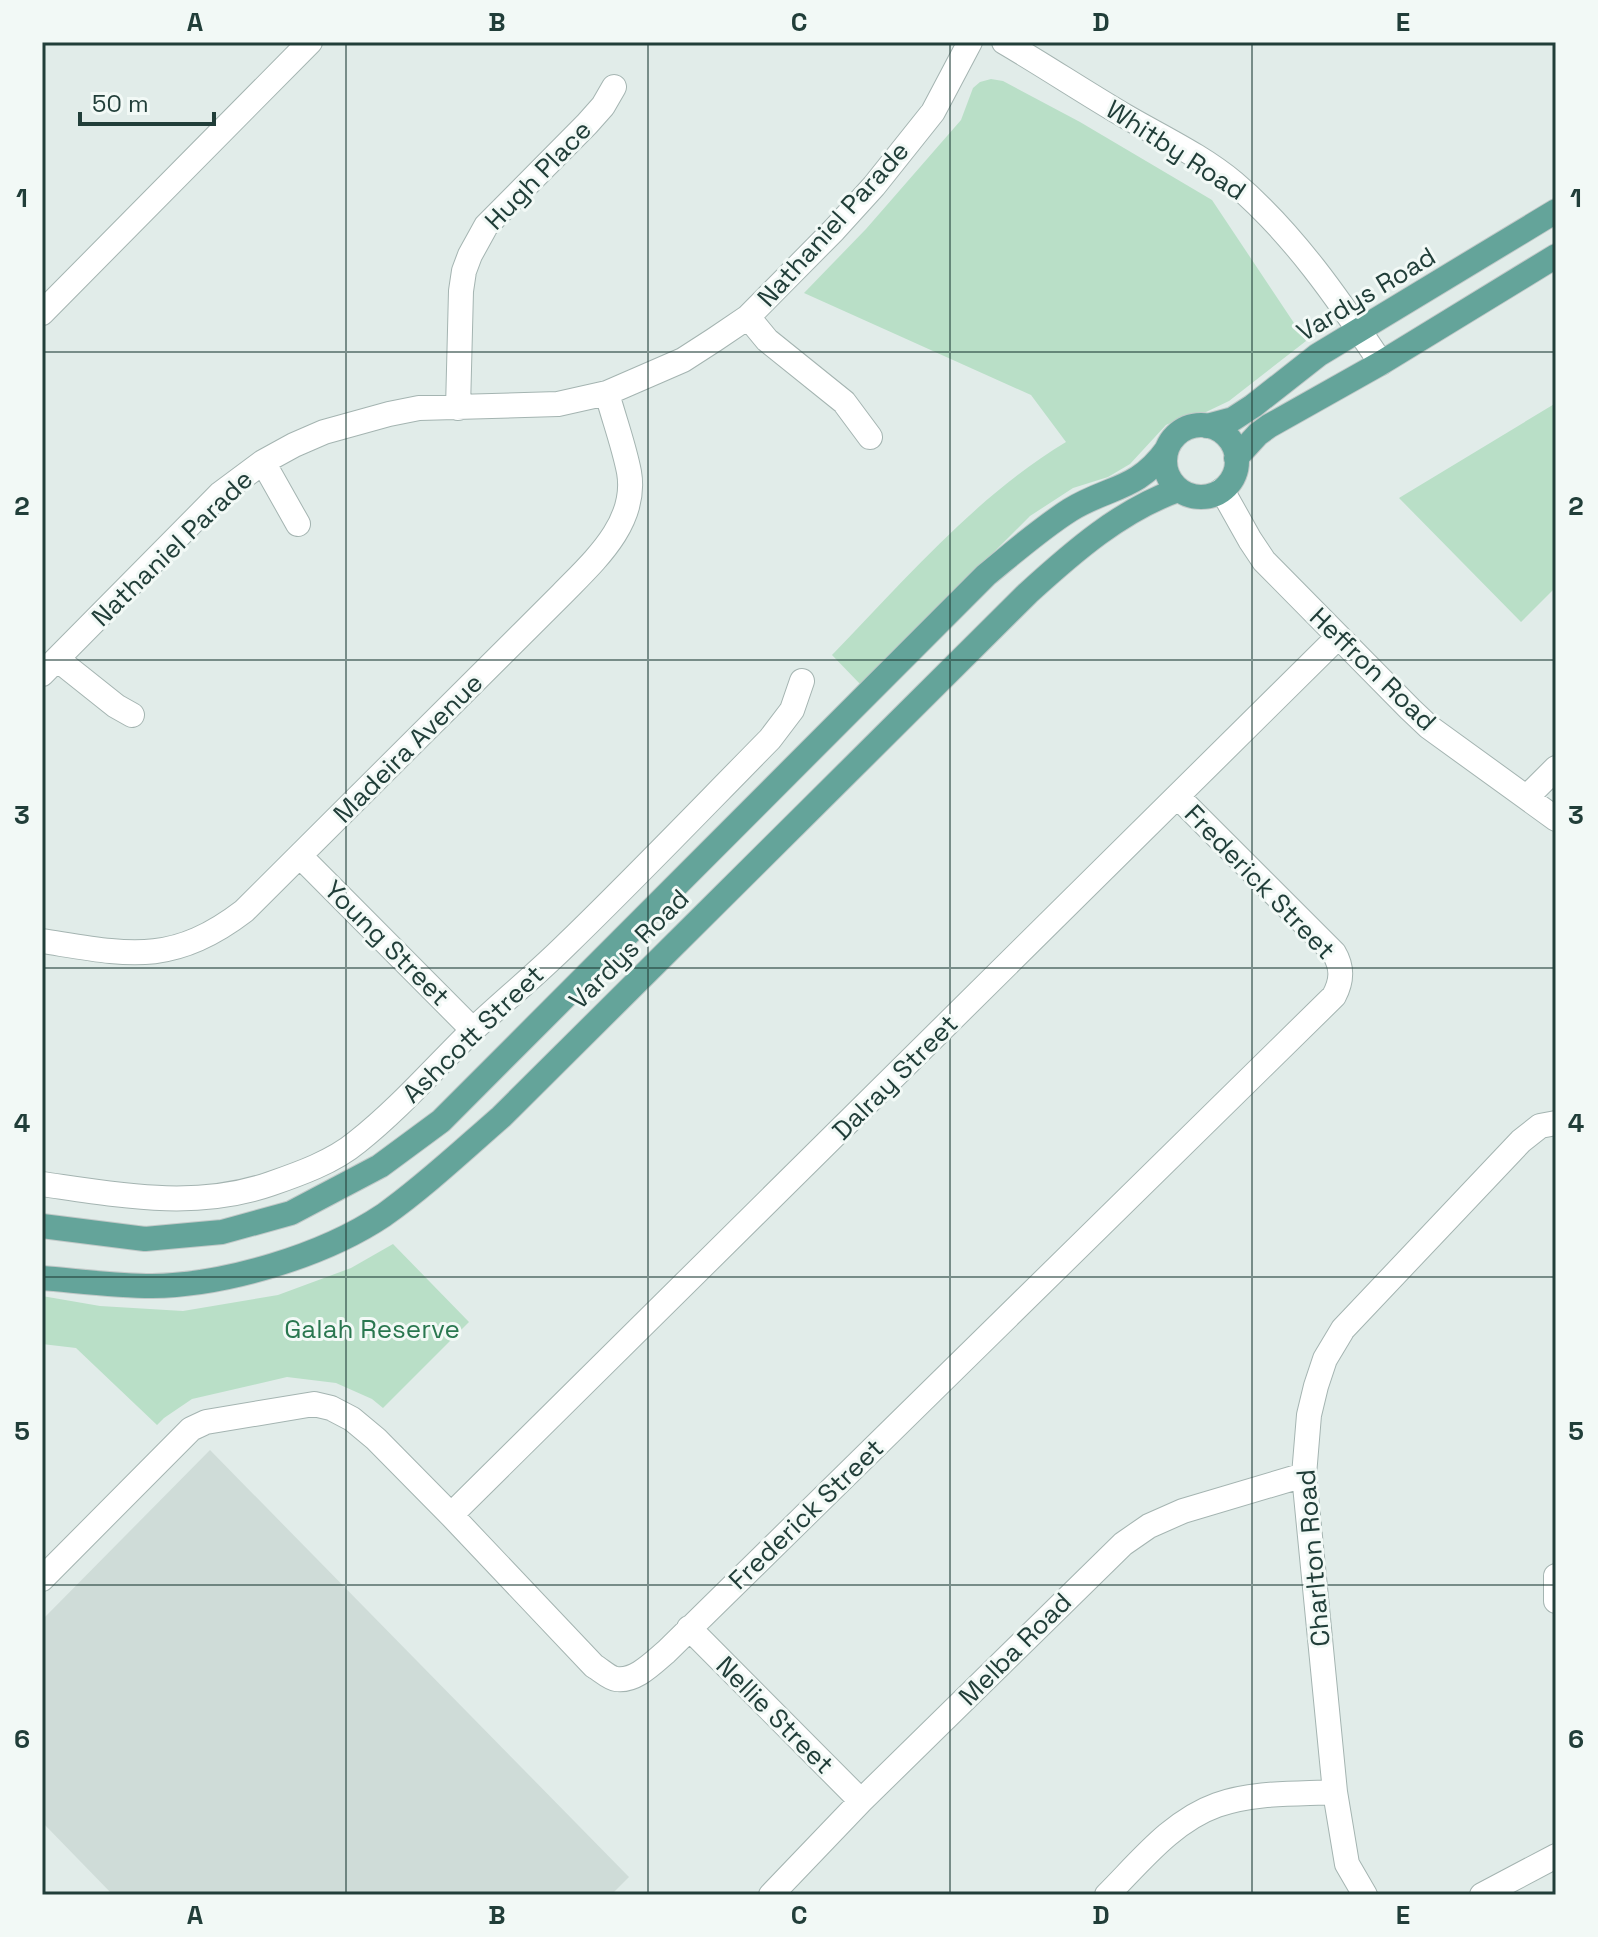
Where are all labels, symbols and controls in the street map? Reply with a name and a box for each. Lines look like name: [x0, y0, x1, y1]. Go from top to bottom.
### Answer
text: A: [187, 5, 204, 39]
text: B: [488, 5, 506, 39]
text: C: [791, 5, 807, 39]
text: D: [1092, 5, 1110, 39]
text: E: [1396, 5, 1410, 39]
scale bar: [80, 76, 214, 126]
text: 50 m: [92, 88, 149, 119]
street label: Whitby Road: [1100, 92, 1252, 208]
street label: Hugh Place: [477, 113, 599, 237]
street label: Nathaniel Parade: [750, 134, 916, 314]
text: 1: [16, 181, 28, 215]
text: 1: [1570, 181, 1582, 215]
street label: Vardys Road: [1290, 239, 1442, 349]
street label: Nathaniel Parade: [84, 462, 260, 634]
text: 2: [14, 489, 30, 523]
text: 2: [1568, 489, 1584, 523]
street label: Heffron Road: [1302, 600, 1444, 738]
street label: Madeira Avenue: [326, 666, 490, 830]
street label: Frederick Street: [1177, 797, 1343, 967]
text: 3: [14, 798, 30, 832]
text: 3: [1568, 798, 1584, 832]
street label: Young Street: [317, 873, 457, 1013]
street label: Vardys Road: [562, 882, 696, 1016]
street label: Ashcott Street: [395, 958, 551, 1110]
street label: Dalray Street: [825, 1007, 965, 1147]
text: 4: [14, 1106, 30, 1140]
text: 4: [1568, 1106, 1584, 1140]
park label: Galah Reserve: [284, 1312, 460, 1346]
text: 5: [14, 1414, 30, 1448]
text: 5: [1568, 1414, 1584, 1448]
street label: Frederick Street: [721, 1431, 891, 1597]
street label: Charlton Road: [1288, 1468, 1338, 1648]
street label: Melba Road: [951, 1585, 1079, 1713]
street label: Nellie Street: [709, 1649, 841, 1781]
text: 6: [14, 1722, 30, 1756]
text: 6: [1568, 1722, 1584, 1756]
text: A: [187, 1898, 204, 1932]
text: B: [488, 1898, 506, 1932]
text: C: [791, 1898, 807, 1932]
text: D: [1092, 1898, 1110, 1932]
text: E: [1396, 1898, 1410, 1932]

